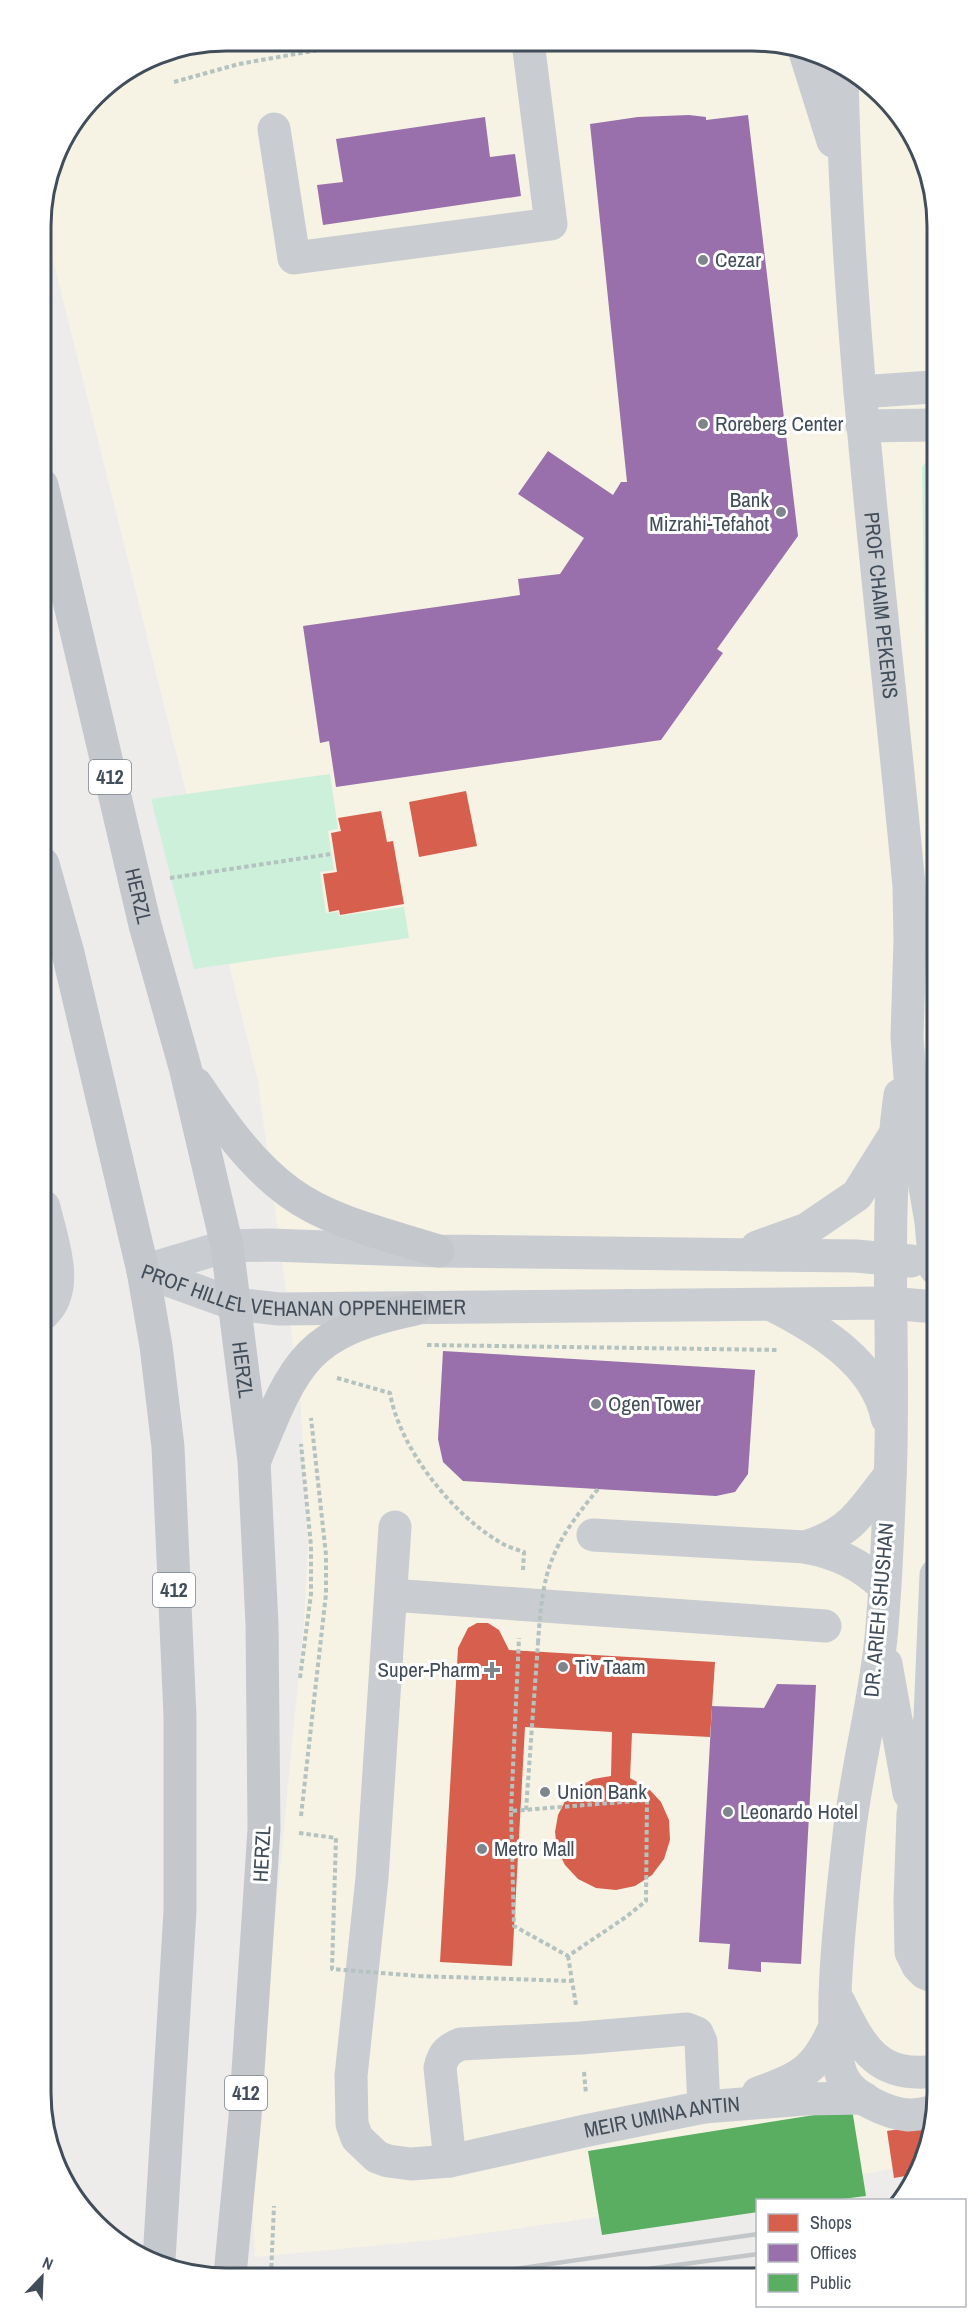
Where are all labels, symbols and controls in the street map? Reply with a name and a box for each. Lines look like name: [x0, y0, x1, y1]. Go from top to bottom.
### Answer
place label: Cezar: [715, 245, 761, 274]
marker: Cezar: [696, 253, 710, 267]
place label: Roreberg Center: [715, 409, 844, 438]
marker: Roreberg Center: [696, 417, 710, 431]
place label: Bank Mizrahi-Tefahot: [649, 485, 769, 538]
marker: Bank Mizrahi-Tefahot: [774, 505, 788, 519]
street label: PROF CHAIM PEKERIS: [857, 511, 905, 700]
road number: 412: [89, 760, 131, 794]
street label: HERZL: [118, 865, 159, 927]
street label: PROF HILLEL VEHANAN OPPENHEIMER: [137, 1257, 466, 1323]
street label: HERZL: [225, 1340, 261, 1400]
place label: Ogen Tower: [608, 1389, 701, 1418]
marker: Ogen Tower: [589, 1397, 603, 1411]
street label: DR. ARIEH SHUSHAN: [856, 1521, 901, 1698]
road number: 412: [153, 1573, 195, 1607]
place label: Tiv Taam: [575, 1652, 645, 1681]
place label: Super-Pharm: [378, 1655, 480, 1684]
marker: Tiv Taam: [556, 1660, 570, 1674]
marker: Super-Pharm: [485, 1663, 499, 1677]
place label: Union Bank: [557, 1777, 647, 1806]
marker: Union Bank: [538, 1785, 552, 1799]
place label: Leonardo Hotel: [740, 1797, 858, 1826]
marker: Leonardo Hotel: [721, 1805, 735, 1819]
street label: HERZL: [246, 1825, 277, 1883]
place label: Metro Mall: [494, 1834, 574, 1863]
marker: Metro Mall: [475, 1842, 489, 1856]
road number: 412: [225, 2076, 267, 2110]
street label: MEIR UMINA ANTIN: [581, 2089, 741, 2145]
legend: [756, 2199, 966, 2307]
text: Shops: [810, 2210, 852, 2235]
text: Offices: [810, 2240, 857, 2265]
north arrow: [12, 2247, 72, 2307]
text: N: [39, 2251, 57, 2275]
text: Public: [810, 2270, 851, 2295]

